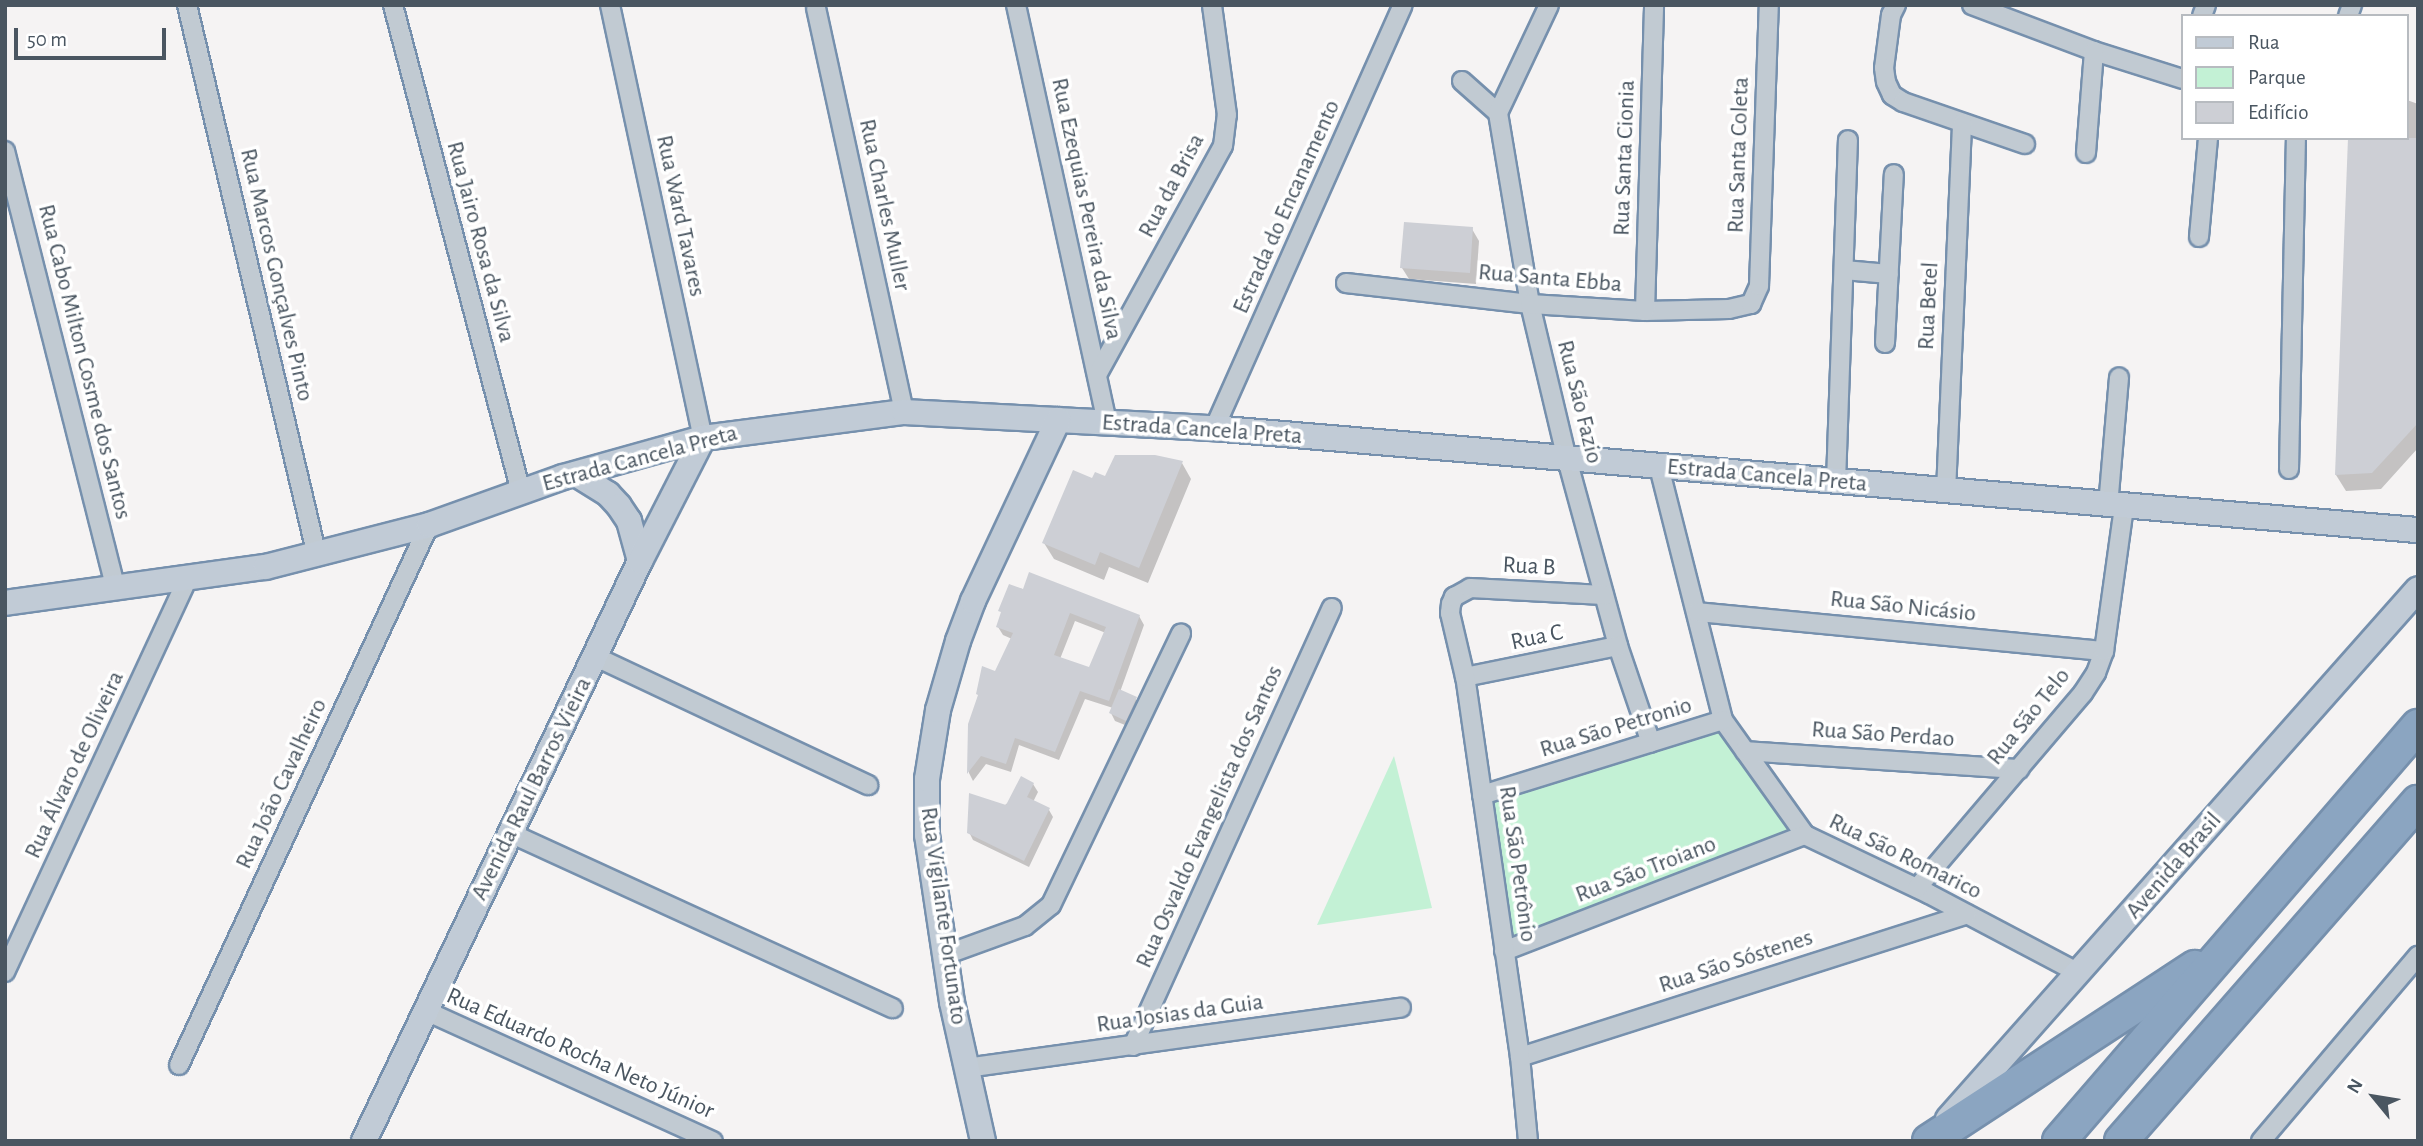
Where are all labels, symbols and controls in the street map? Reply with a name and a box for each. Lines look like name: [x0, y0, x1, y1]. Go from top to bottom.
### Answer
scale bar: [18, 14, 170, 58]
legend: [2182, 14, 2409, 140]
text: 50 m: [27, 29, 67, 50]
text: Rua: [2248, 32, 2280, 53]
text: Parque: [2248, 67, 2306, 88]
street label: Rua Ezequias Pereira da Silva: [1044, 75, 1128, 343]
street label: Rua Santa Coleta: [1722, 76, 1756, 234]
street label: Rua Santa Cionia: [1608, 80, 1642, 236]
street label: Estrada do Encanamento: [1227, 96, 1347, 318]
text: Edifício: [2248, 102, 2308, 123]
street label: Rua Charles Muller: [852, 116, 916, 294]
street label: Rua da Brisa: [1133, 129, 1211, 243]
street label: Rua Ward Tavares: [649, 133, 711, 299]
street label: Rua Jairo Rosa da Silva: [439, 138, 521, 346]
street label: Rua Marcos Gonçalves Pinto: [233, 146, 319, 404]
street label: Rua Cabo Milton Cosme dos Santos: [31, 201, 137, 523]
street label: Rua Santa Ebba: [1477, 258, 1623, 300]
street label: Rua Betel: [1912, 261, 1946, 351]
street label: Rua São Fazio: [1550, 337, 1608, 467]
street label: Estrada Cancela Preta: [1101, 409, 1303, 451]
street label: Estrada Cancela Preta: [539, 419, 741, 499]
street label: Estrada Cancela Preta: [1666, 453, 1868, 499]
street label: Rua B: [1502, 551, 1556, 583]
street label: Rua São Nicásio: [1829, 585, 1977, 629]
street label: Rua C: [1508, 618, 1566, 658]
street label: Rua Osvaldo Evangelista dos Santos: [1130, 661, 1290, 973]
street label: Rua São Telo: [1981, 663, 2077, 771]
street label: Rua Álvaro de Oliveira: [19, 667, 131, 863]
street label: Avenida Raul Barros Vieira: [465, 673, 599, 905]
street label: Rua São Petronio: [1537, 691, 1695, 765]
street label: Rua João Cavalheiro: [230, 694, 334, 874]
street label: Rua São Perdao: [1811, 716, 1955, 754]
street label: Rua São Petrônio: [1492, 784, 1542, 944]
street label: Rua Vigilante Fortunato: [913, 805, 973, 1027]
street label: Avenida Brasil: [2120, 807, 2228, 925]
street label: Rua São Romarico: [1824, 808, 1986, 906]
street label: Rua São Troiano: [1572, 830, 1720, 910]
street label: Rua São Sóstenes: [1655, 924, 1817, 1000]
street label: Rua Eduardo Rocha Neto Júnior: [442, 982, 718, 1126]
street label: Rua Josias da Guia: [1095, 988, 1265, 1040]
north arrow: [2339, 1062, 2409, 1132]
text: N: [2344, 1076, 2367, 1097]

